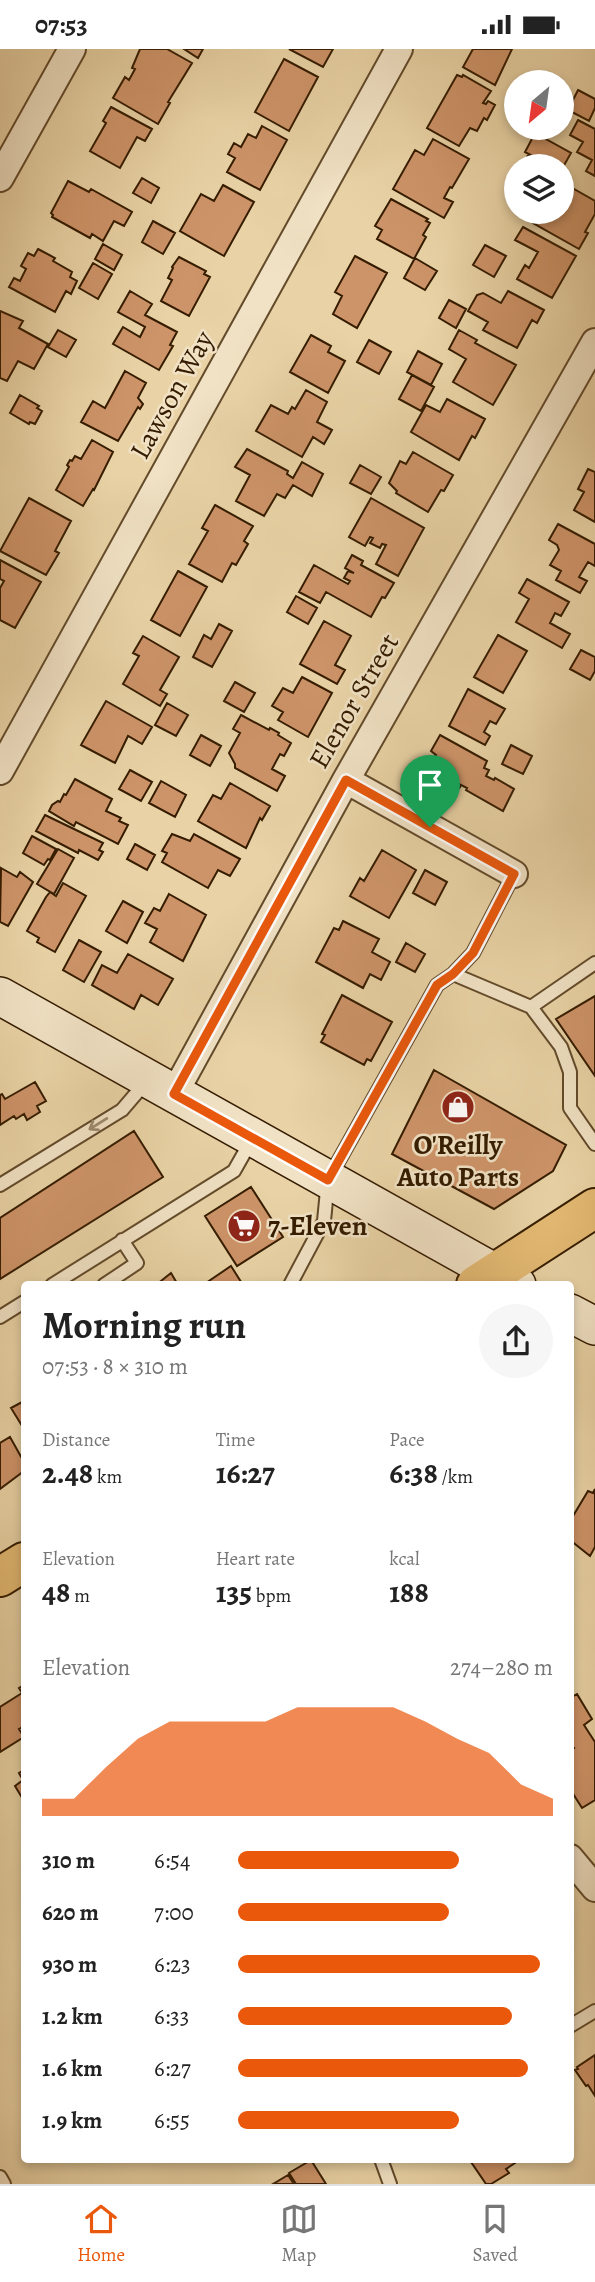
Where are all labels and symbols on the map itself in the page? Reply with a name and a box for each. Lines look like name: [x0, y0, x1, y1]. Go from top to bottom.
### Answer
north arrow: [504, 70, 574, 140]
street label: Lawson Way: [121, 324, 223, 466]
street label: Elenor Street: [300, 626, 408, 776]
pin: [400, 755, 460, 827]
shop icon: O'Reilly Auto Parts: [439, 1088, 477, 1126]
one-way arrow: [89, 1118, 109, 1132]
place label: O'Reilly Auto Parts: [396, 1126, 519, 1196]
supermarket icon: 7-Eleven: [225, 1207, 263, 1245]
place label: 7-Eleven: [268, 1207, 368, 1245]

